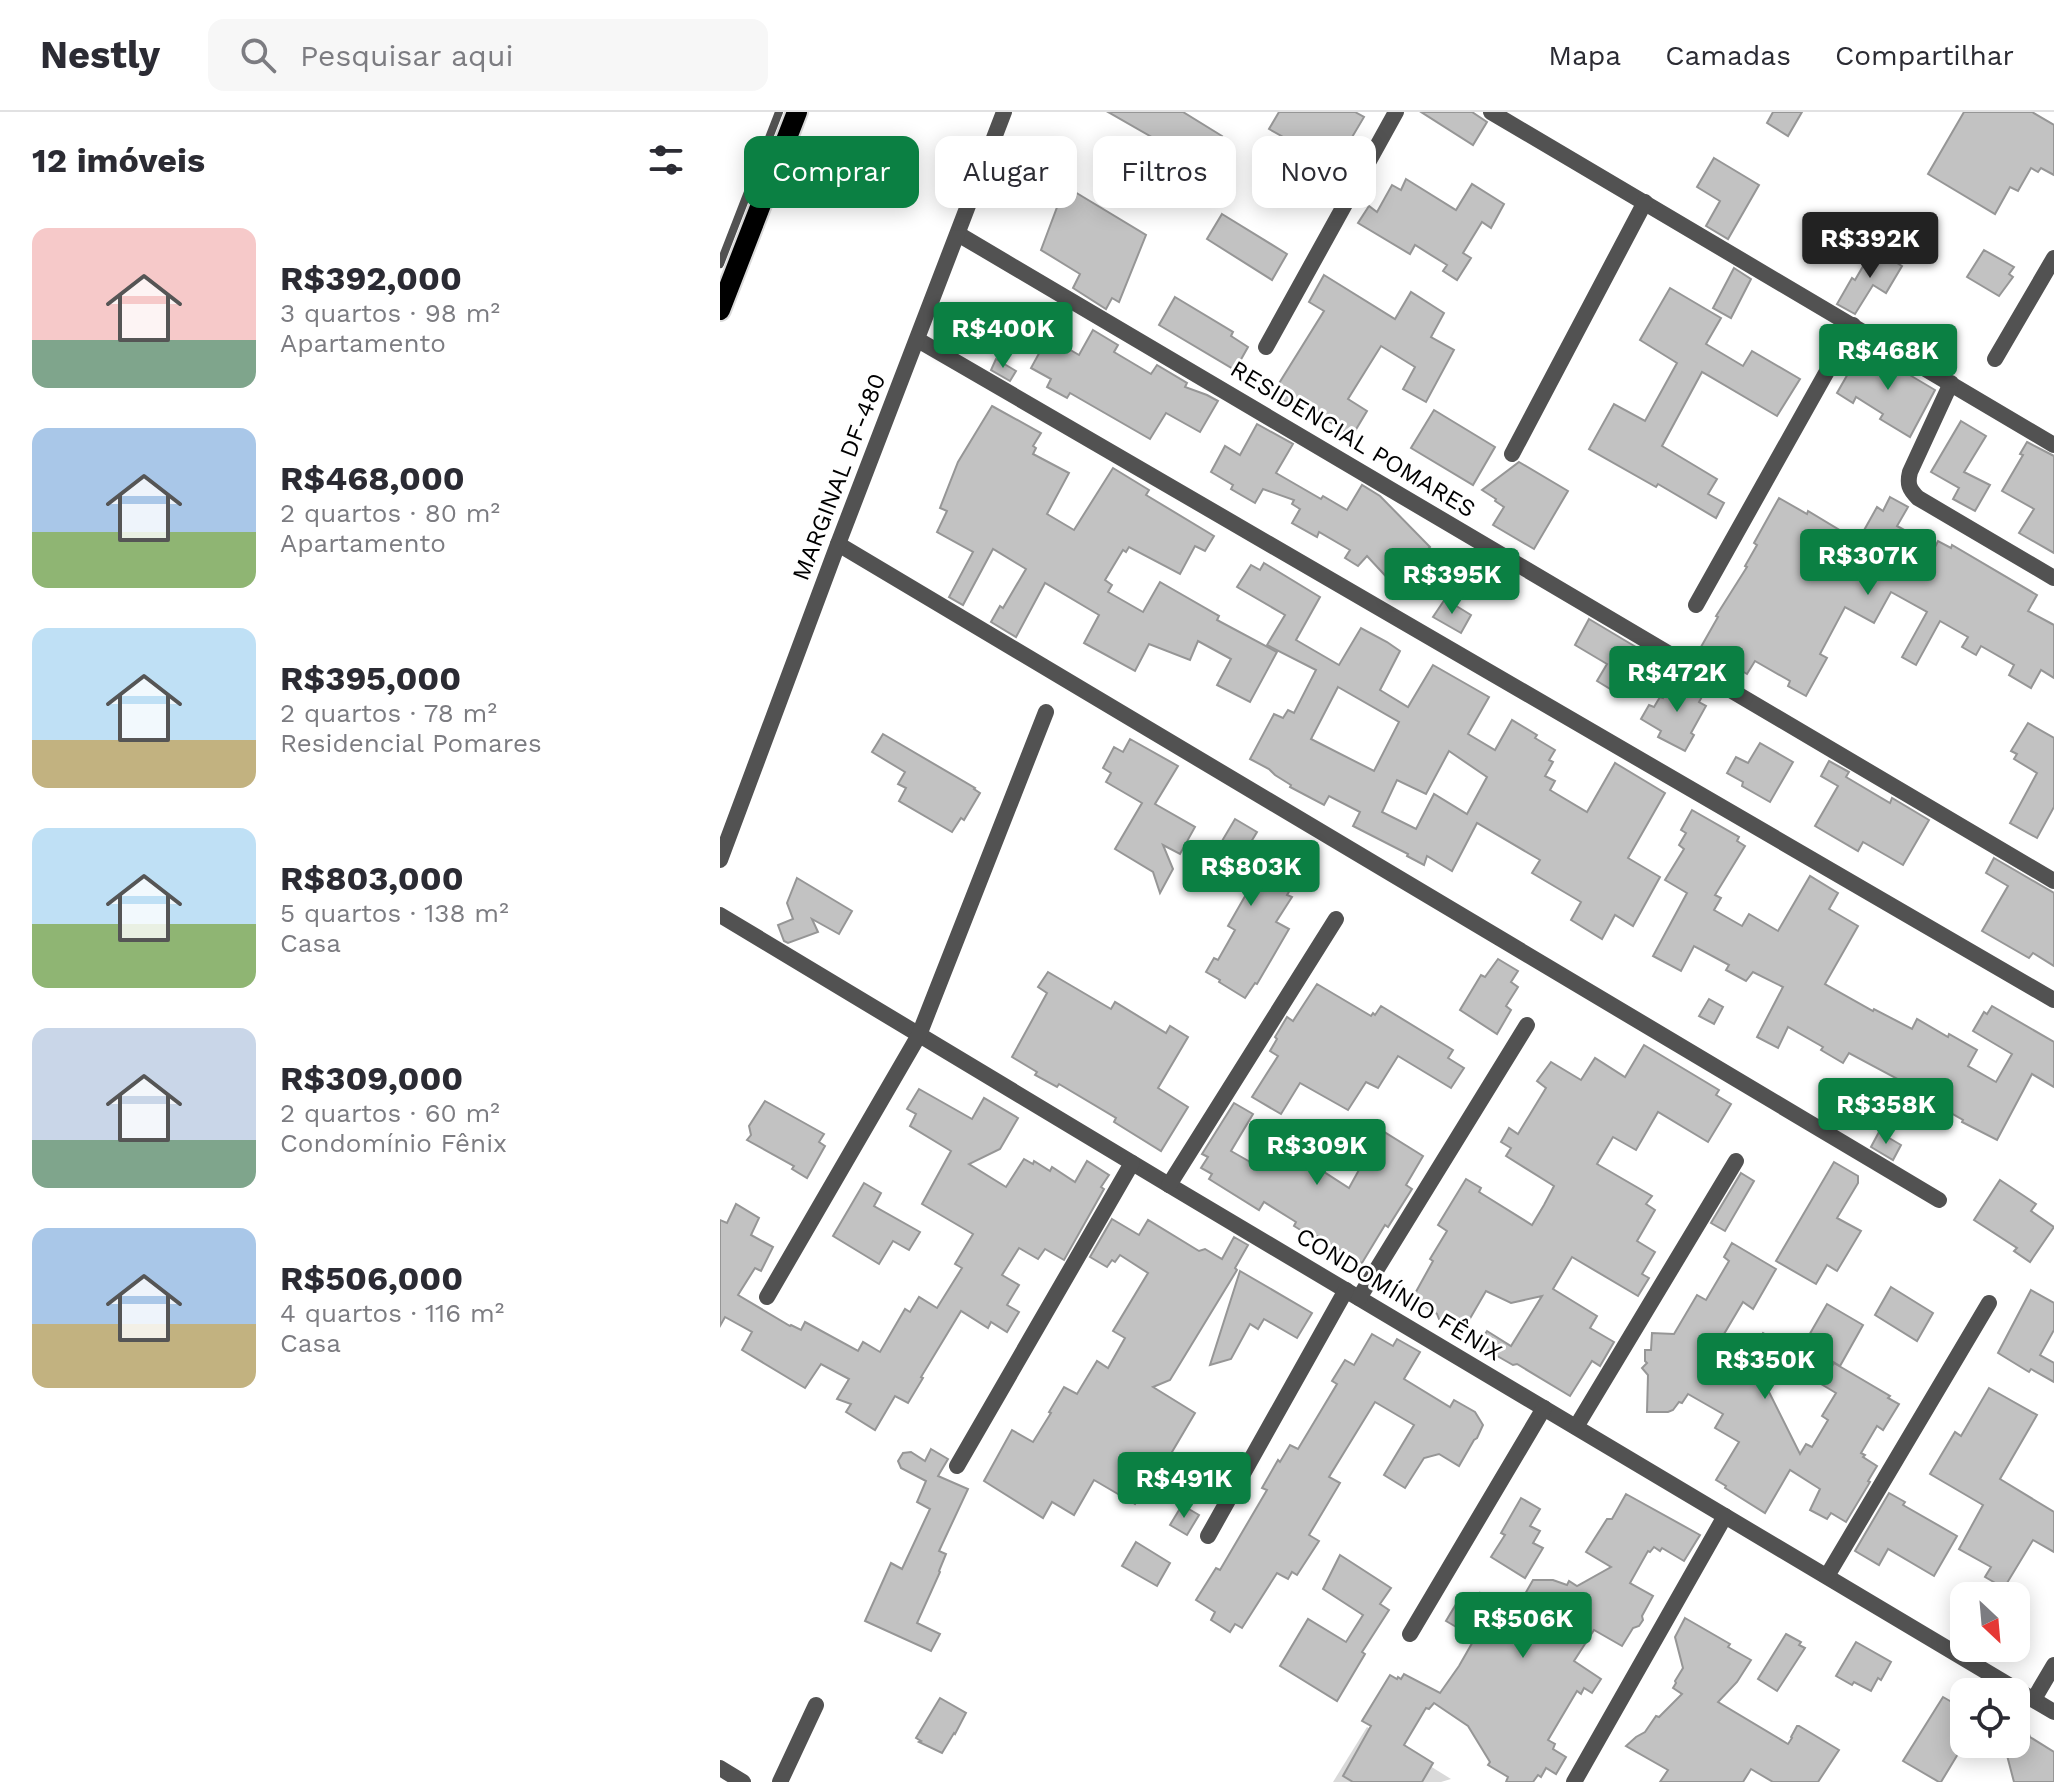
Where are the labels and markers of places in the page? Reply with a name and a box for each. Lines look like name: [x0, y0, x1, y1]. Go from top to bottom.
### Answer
pin: R$392K: [1805, 212, 1935, 280]
pin: R$400K: [938, 302, 1068, 370]
pin: R$468K: [1823, 324, 1953, 392]
pin: R$307K: [1803, 529, 1933, 597]
pin: R$395K: [1387, 548, 1517, 616]
pin: R$472K: [1612, 646, 1742, 714]
pin: R$803K: [1186, 840, 1316, 908]
pin: R$358K: [1821, 1078, 1951, 1146]
pin: R$309K: [1252, 1119, 1382, 1187]
pin: R$350K: [1700, 1333, 1830, 1401]
pin: R$491K: [1119, 1452, 1249, 1520]
pin: R$506K: [1458, 1592, 1588, 1660]

